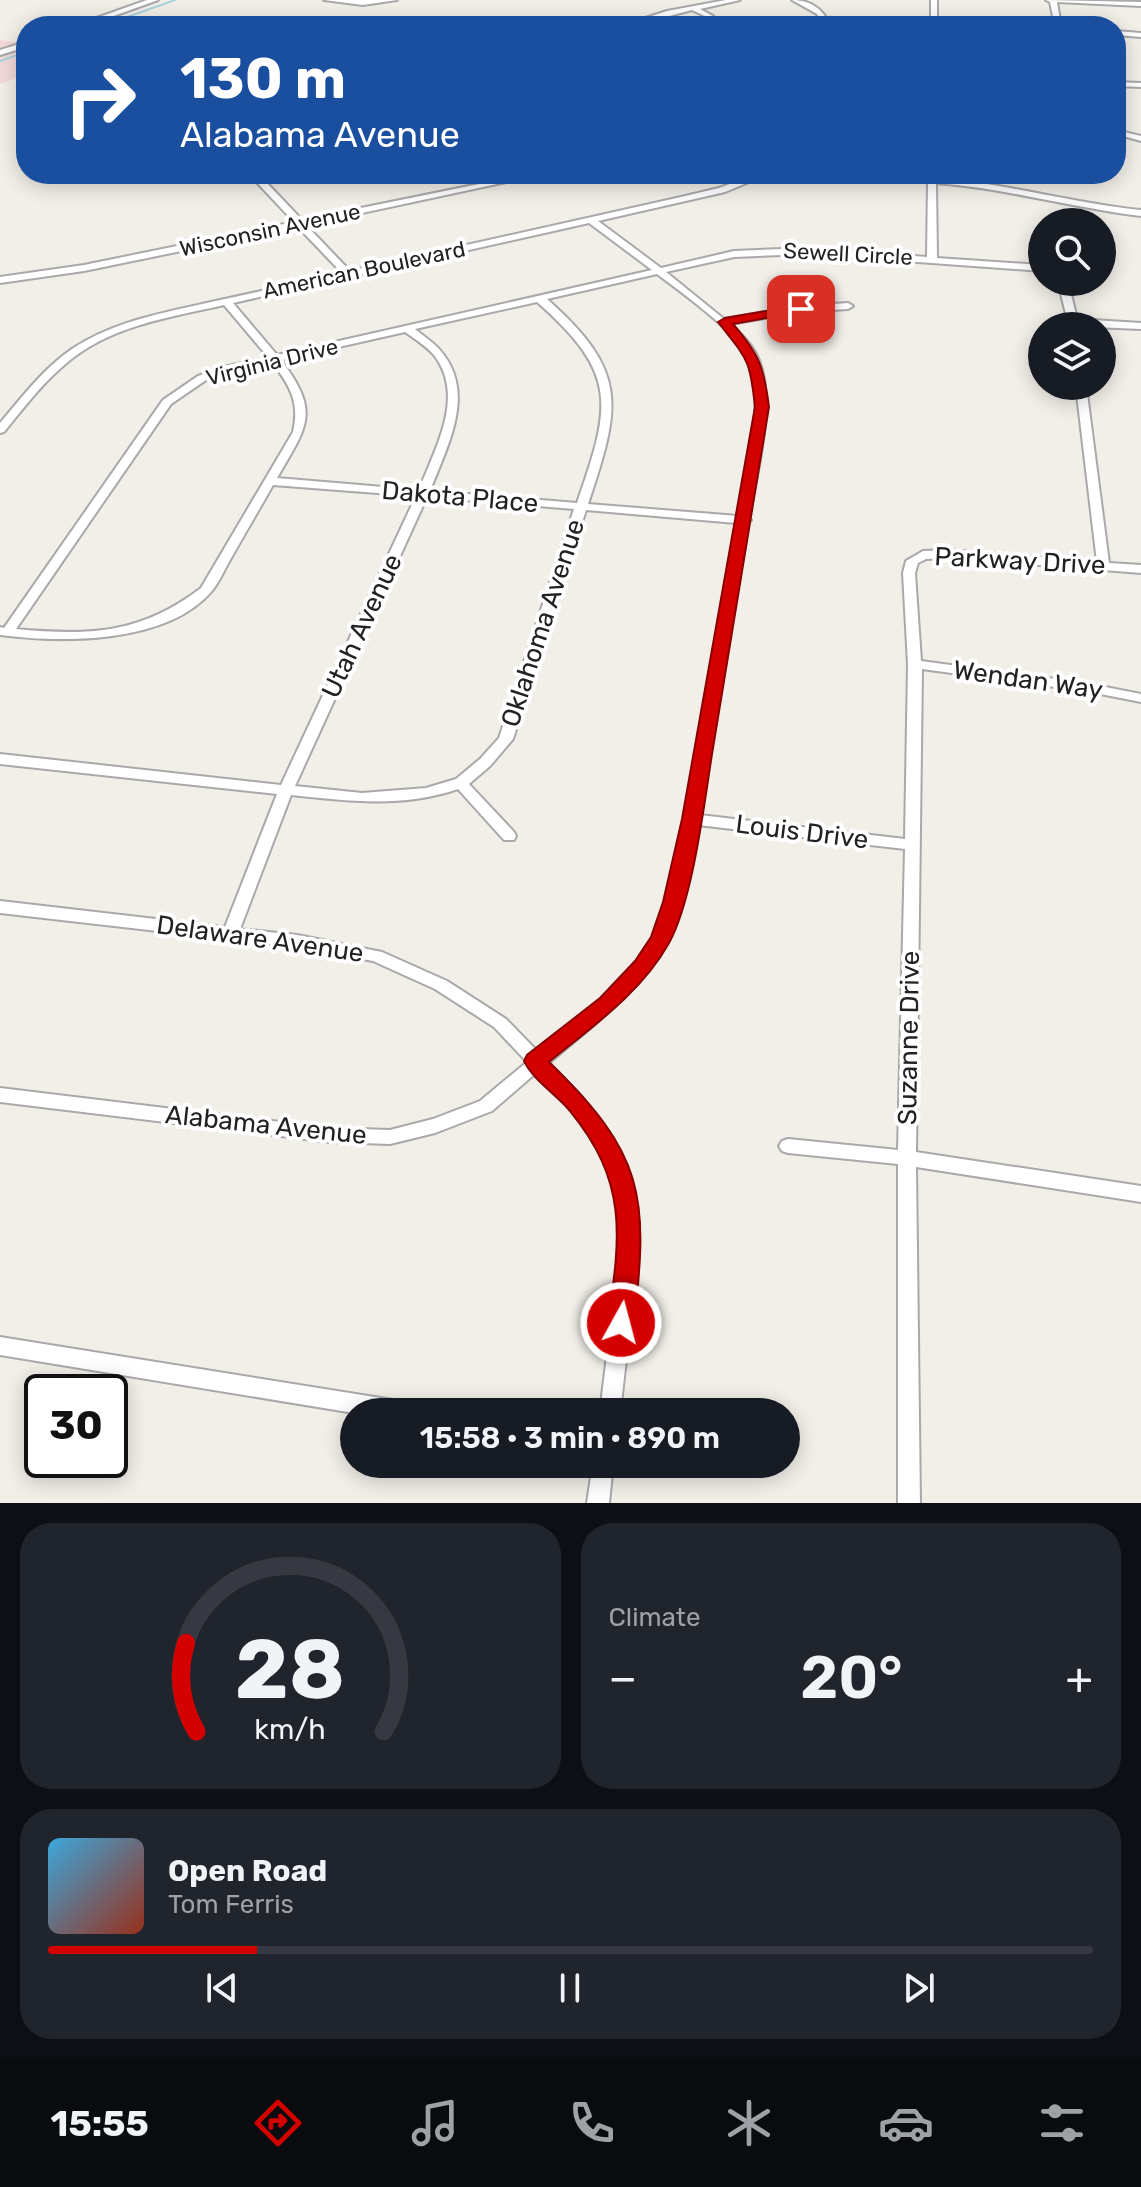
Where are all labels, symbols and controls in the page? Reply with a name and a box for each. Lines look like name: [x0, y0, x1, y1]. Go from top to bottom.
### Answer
text: 130 m: [180, 46, 346, 112]
icon: right: [48, 48, 152, 152]
text: Alabama Avenue: [180, 113, 460, 156]
street label: Wisconsin Avenue: [177, 198, 363, 262]
map controls: [1028, 208, 1116, 400]
button: search: [1028, 208, 1116, 296]
street label: American Boulevard: [260, 235, 468, 305]
street label: Sewell Circle: [783, 237, 913, 271]
pin: [767, 275, 835, 343]
icon: arrive: [779, 287, 823, 331]
button: layers: [1028, 312, 1116, 400]
street label: Virginia Drive: [203, 333, 341, 391]
street label: Dakota Place: [380, 475, 540, 519]
street label: Oklahoma Avenue: [495, 515, 591, 731]
street label: Parkway Drive: [934, 541, 1106, 581]
street label: Utah Avenue: [315, 549, 409, 703]
street label: Wendan Way: [951, 654, 1105, 706]
street label: Louis Drive: [734, 808, 870, 856]
street label: Delaware Avenue: [154, 909, 366, 969]
street label: Suzanne Drive: [892, 951, 926, 1125]
street label: Alabama Avenue: [164, 1099, 368, 1151]
position arrow: [579, 1281, 663, 1365]
speed limit sign: 30: [24, 1374, 128, 1478]
text: 15:58 · 3 min · 890 m: [420, 1420, 720, 1456]
text: Climate: [609, 1602, 701, 1633]
text: 28: [235, 1620, 345, 1719]
text: 20°: [800, 1642, 903, 1713]
text: −: [609, 1652, 637, 1704]
text: +: [1066, 1652, 1093, 1704]
text: km/h: [255, 1712, 326, 1746]
text: Open Road: [168, 1853, 327, 1889]
text: Tom Ferris: [168, 1889, 294, 1920]
icon: previous: [200, 1966, 244, 2010]
icon: pause: [548, 1966, 592, 2010]
icon: next: [897, 1966, 941, 2010]
icon: directions: [250, 2095, 306, 2151]
icon: music: [407, 2095, 463, 2151]
icon: phone: [564, 2095, 620, 2151]
icon: climate: [721, 2095, 777, 2151]
icon: car: [878, 2095, 934, 2151]
icon: filters: [1034, 2095, 1090, 2151]
text: 15:55: [50, 2102, 149, 2145]

